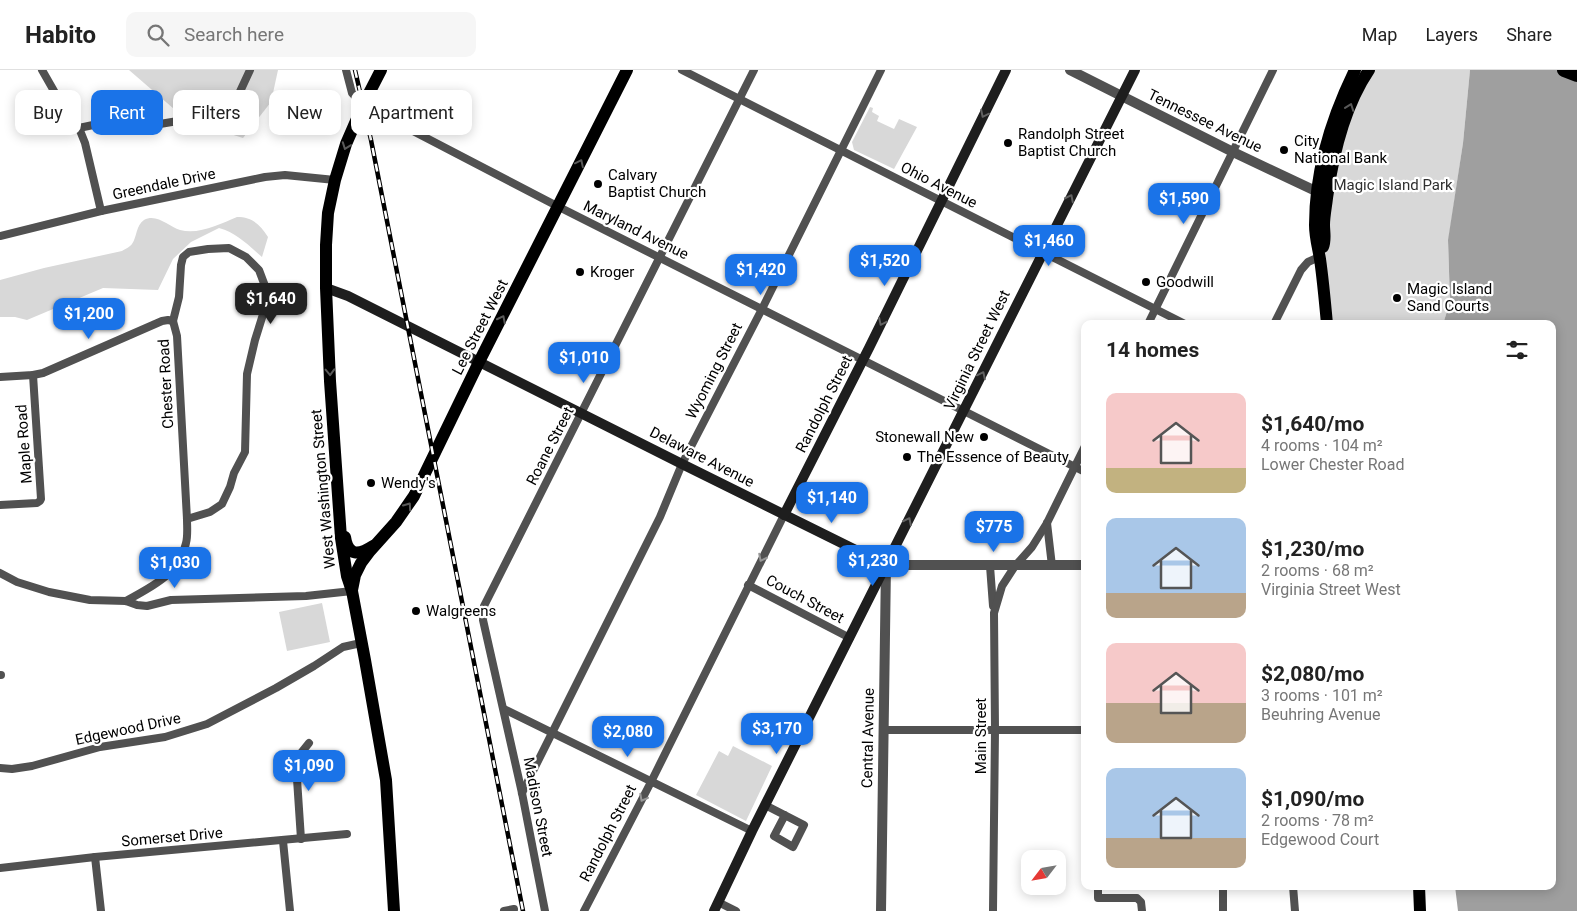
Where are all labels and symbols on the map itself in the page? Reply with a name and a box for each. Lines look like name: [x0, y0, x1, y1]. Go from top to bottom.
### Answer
street label: Tennessee Avenue: [1145, 86, 1265, 156]
one-way arrow: [1344, 104, 1354, 112]
one-way arrow: [980, 108, 990, 117]
place label: Randolph Street Baptist Church: [1018, 125, 1124, 160]
place label: City National Bank: [1294, 132, 1388, 167]
marker: Randolph Street Baptist Church: [1002, 137, 1014, 149]
one-way arrow: [342, 141, 352, 150]
marker: City National Bank: [1278, 144, 1290, 156]
street label: Ohio Avenue: [898, 158, 980, 212]
one-way arrow: [574, 159, 584, 168]
street label: Greendale Drive: [111, 164, 217, 204]
place label: Calvary Baptist Church: [608, 166, 706, 201]
park label: Magic Island Park: [1333, 176, 1453, 194]
marker: Calvary Baptist Church: [592, 178, 604, 190]
pin: $1,590: [1143, 182, 1225, 225]
one-way arrow: [1064, 194, 1074, 203]
street label: Maryland Avenue: [580, 197, 692, 263]
pin: $1,460: [1008, 224, 1090, 267]
pin: $1,520: [844, 244, 926, 287]
pin: $1,420: [720, 254, 802, 296]
place label: Kroger: [590, 263, 634, 281]
marker: Kroger: [574, 266, 586, 278]
place label: Goodwill: [1156, 273, 1214, 291]
street label: Lee Street West: [448, 276, 512, 378]
marker: Goodwill: [1140, 276, 1152, 288]
place label: Magic Island Sand Courts: [1407, 280, 1492, 315]
pin: $1,640: [230, 282, 312, 325]
street label: Virginia Street West: [940, 287, 1014, 413]
marker: Magic Island Sand Courts: [1391, 292, 1403, 304]
pin: $1,200: [48, 298, 130, 340]
one-way arrow: [496, 315, 506, 324]
one-way arrow: [877, 317, 888, 326]
street label: Wyoming Street: [682, 320, 746, 422]
street label: Chester Road: [155, 339, 177, 429]
pin: $1,010: [543, 342, 625, 384]
street label: Randolph Street: [792, 352, 856, 455]
one-way arrow: [324, 368, 335, 376]
one-way arrow: [976, 371, 986, 380]
street label: Maple Road: [12, 404, 36, 484]
street label: Roane Street: [523, 404, 577, 488]
street label: West Washington Street: [307, 408, 339, 569]
street label: Delaware Avenue: [647, 423, 757, 491]
place label: Stonewall New: [875, 428, 974, 446]
marker: Stonewall New: [978, 431, 990, 443]
place label: The Essence of Beauty: [917, 448, 1069, 466]
marker: The Essence of Beauty: [901, 451, 913, 463]
place label: Wendy's: [381, 474, 436, 492]
marker: Wendy's: [365, 477, 377, 489]
pin: $1,140: [791, 482, 873, 524]
one-way arrow: [402, 502, 411, 512]
pin: $775: [964, 510, 1024, 553]
one-way arrow: [902, 518, 912, 527]
pin: $1,230: [832, 544, 914, 587]
pin: $1,030: [134, 546, 216, 589]
one-way arrow: [758, 553, 768, 562]
street label: Couch Street: [763, 571, 847, 627]
place label: Walgreens: [426, 602, 496, 620]
marker: Walgreens: [410, 605, 422, 617]
street label: Central Avenue: [858, 688, 878, 788]
street label: Main Street: [972, 698, 990, 774]
street label: Edgewood Drive: [74, 709, 182, 749]
pin: $3,170: [736, 712, 818, 755]
pin: $2,080: [587, 716, 669, 758]
pin: $1,090: [268, 750, 350, 792]
street label: Madison Street: [520, 756, 557, 858]
street label: Randolph Street: [576, 781, 640, 884]
one-way arrow: [639, 792, 649, 801]
street label: Somerset Drive: [121, 824, 223, 850]
north arrow: [1021, 850, 1066, 895]

